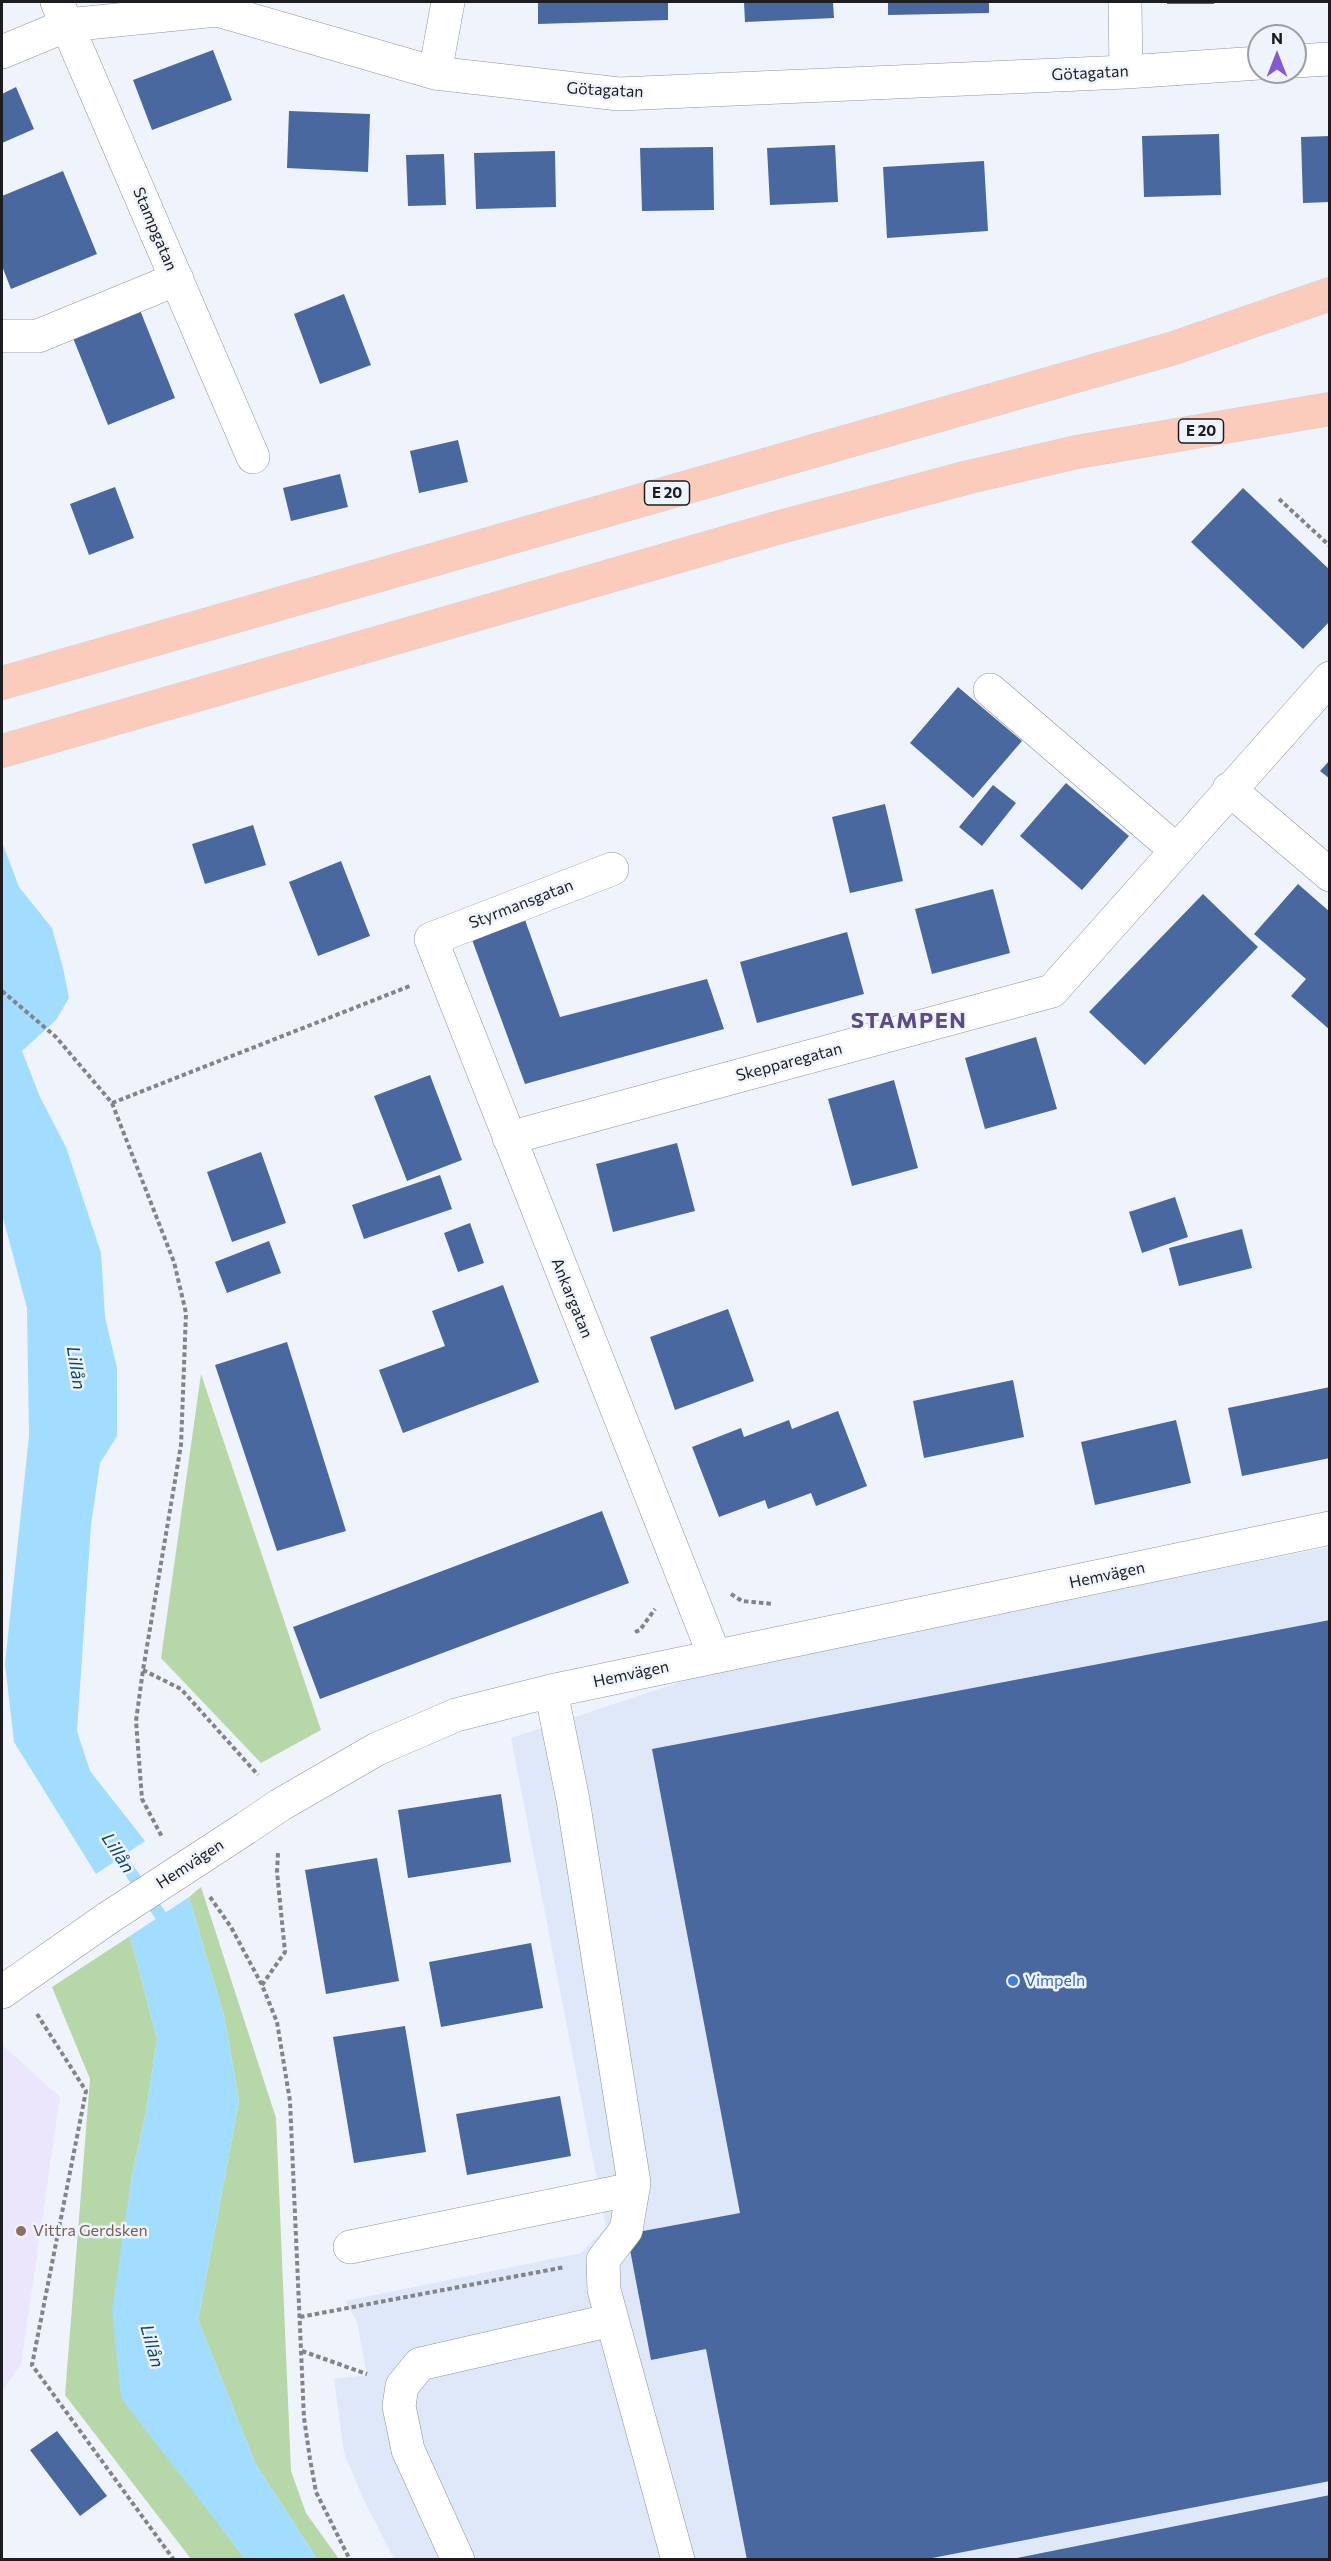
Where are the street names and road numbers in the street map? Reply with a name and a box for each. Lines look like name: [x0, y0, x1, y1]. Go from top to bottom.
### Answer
street label: Götagatan: [1051, 61, 1129, 85]
street label: Götagatan: [566, 78, 644, 102]
street label: Stampgatan: [129, 184, 181, 274]
road number: E 20: [1178, 419, 1224, 443]
road number: E 20: [644, 481, 690, 505]
street label: Styrmansgatan: [466, 875, 576, 933]
street label: Skepparegatan: [734, 1039, 844, 1085]
street label: Ankargatan: [547, 1255, 597, 1341]
street label: Hemvägen: [1068, 1558, 1146, 1592]
street label: Hemvägen: [592, 1657, 670, 1691]
street label: Hemvägen: [153, 1835, 227, 1893]

